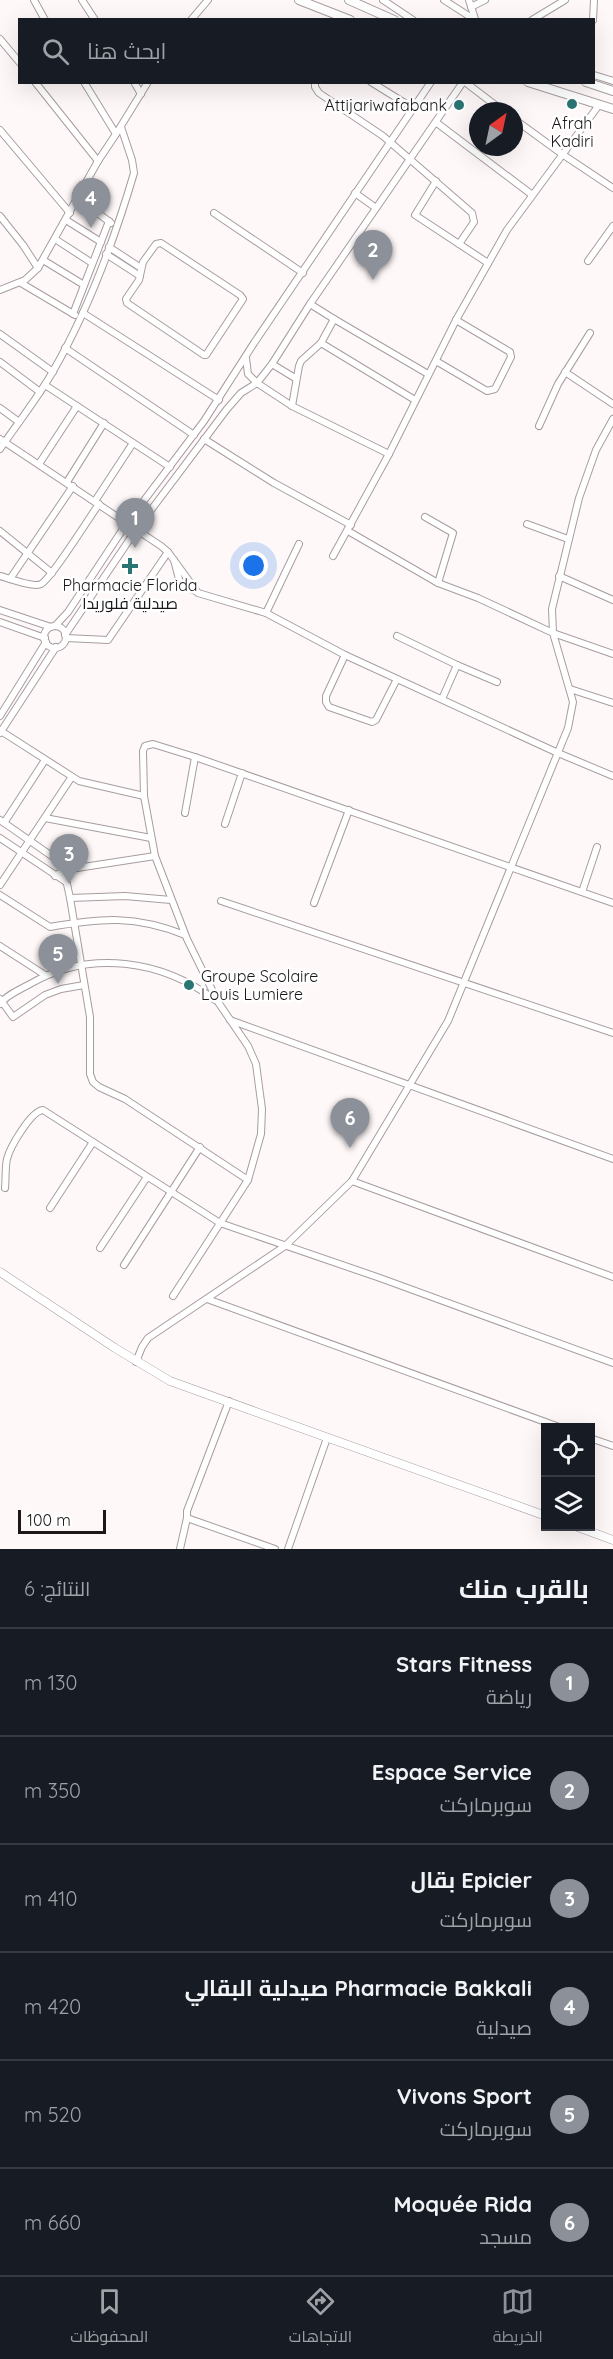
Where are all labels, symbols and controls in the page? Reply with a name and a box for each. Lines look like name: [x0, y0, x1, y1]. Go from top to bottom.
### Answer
search box: [18, 18, 595, 84]
icon: search: [39, 35, 72, 68]
text: ابحث هنا: [87, 37, 167, 65]
place label: Attijariwafabank: [324, 95, 447, 115]
marker: Afrah Kadiri: [565, 97, 579, 111]
marker: Attijariwafabank: [452, 98, 466, 112]
north arrow: [469, 102, 523, 156]
place label: Afrah Kadiri: [550, 113, 594, 151]
pin: 4: [72, 178, 110, 228]
pin: 2: [354, 230, 392, 280]
pin: 1: [116, 498, 154, 548]
your location: [239, 551, 268, 580]
marker: Pharmacie Florida صيدلية فلوريدا: [123, 559, 137, 573]
place label: Pharmacie Florida صيدلية فلوريدا: [62, 575, 198, 613]
pin: 3: [50, 834, 88, 884]
pin: 5: [38, 934, 78, 984]
place label: Groupe Scolaire Louis Lumiere: [201, 966, 318, 1004]
marker: Groupe Scolaire Louis Lumiere: [182, 978, 196, 992]
pin: 6: [330, 1098, 370, 1148]
map controls: [541, 1423, 595, 1531]
button: locate: [541, 1423, 595, 1477]
button: layers: [541, 1477, 595, 1531]
scale bar: [18, 1507, 106, 1534]
text: 100 m: [27, 1510, 71, 1530]
text: بالقرب منك: [459, 1572, 589, 1605]
text: النتائج: 6: [24, 1576, 90, 1601]
text: Stars Fitness: [396, 1650, 532, 1678]
text: 130 m: [24, 1670, 78, 1695]
text: 1: [566, 1670, 573, 1695]
text: رياضة: [486, 1684, 532, 1709]
text: Espace Service: [372, 1758, 532, 1786]
text: 350 m: [24, 1778, 81, 1803]
text: 2: [564, 1778, 575, 1803]
text: سوبرماركت: [440, 1792, 532, 1817]
text: Epicier بقال: [411, 1866, 532, 1894]
text: 410 m: [24, 1886, 77, 1911]
text: 3: [564, 1886, 575, 1911]
text: سوبرماركت: [440, 1907, 532, 1932]
text: Pharmacie Bakkali صيدلية البقالي: [185, 1974, 532, 2002]
text: 420 m: [24, 1994, 81, 2019]
text: 4: [564, 1994, 575, 2019]
text: صيدلية: [476, 2015, 532, 2040]
text: Vivons Sport: [397, 2082, 532, 2110]
text: 520 m: [24, 2102, 82, 2127]
text: 5: [564, 2102, 575, 2127]
text: سوبرماركت: [440, 2116, 532, 2141]
text: Moquée Rida: [393, 2190, 532, 2218]
text: 660 m: [24, 2210, 81, 2235]
text: 6: [564, 2210, 575, 2235]
text: مسجد: [479, 2224, 532, 2249]
tab: المحفوظات: [70, 2285, 148, 2351]
tab: الاتجاهات: [289, 2285, 352, 2351]
tab: الخريطة: [493, 2285, 543, 2351]

